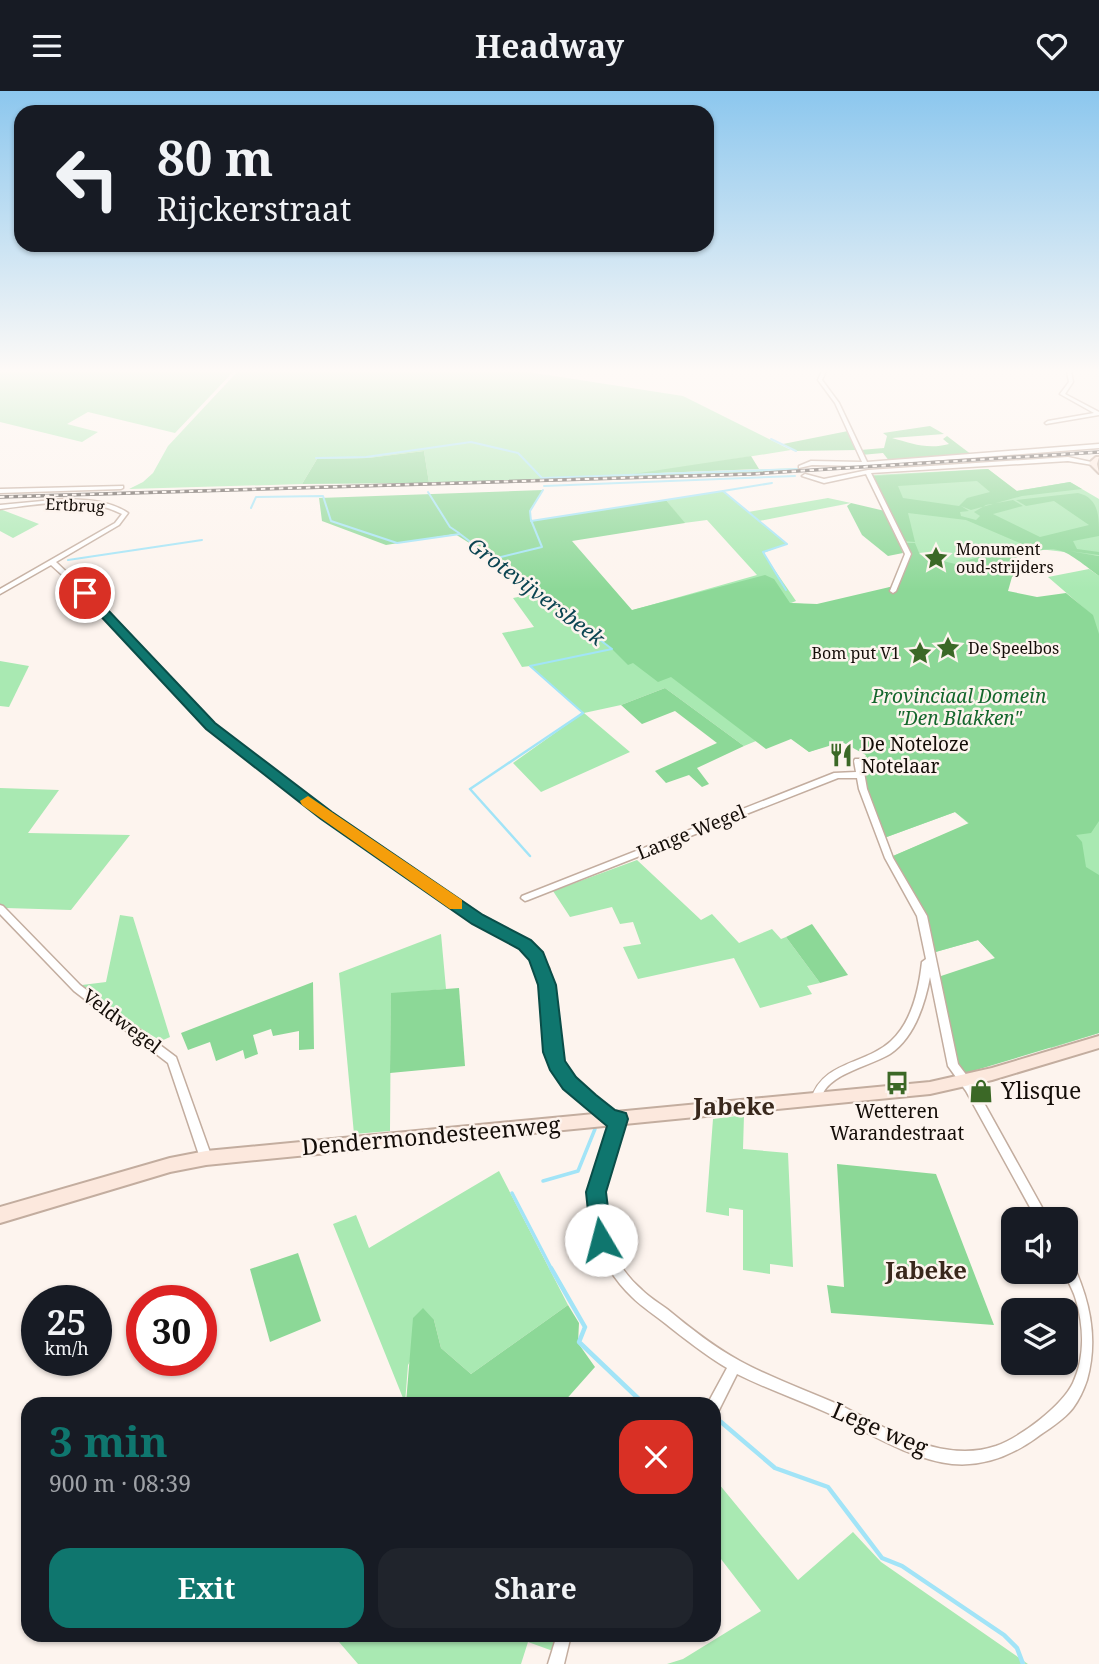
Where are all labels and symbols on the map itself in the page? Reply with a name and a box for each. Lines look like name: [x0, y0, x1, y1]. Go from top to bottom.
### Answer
street label: Ertbrug: [45, 492, 106, 518]
water label: Grotevijversbeek: [463, 531, 611, 652]
place label: Monument oud-strijders: [956, 538, 1054, 578]
place icon: Monument oud-strijders: [922, 544, 950, 572]
pin: [55, 563, 115, 623]
place icon: De Speelbos: [934, 634, 962, 662]
place label: De Speelbos: [968, 637, 1059, 659]
place icon: Bom put V1: [906, 639, 934, 667]
place label: Bom put V1: [812, 642, 900, 664]
park label: Provinciaal Domein "Den Blakken": [871, 683, 1047, 731]
place label: De Noteloze Notelaar: [861, 731, 969, 779]
restaurant icon: De Noteloze Notelaar: [827, 741, 855, 769]
street label: Lange Wegel: [633, 798, 749, 866]
street label: Veldwegel: [77, 983, 167, 1059]
bus stop icon: Wetteren Warandestraat: [883, 1069, 911, 1097]
place label: Ylisque: [1000, 1074, 1081, 1106]
shop icon: Ylisque: [967, 1077, 995, 1105]
district label: Jabeke: [692, 1089, 775, 1122]
place label: Wetteren Warandestraat: [830, 1098, 965, 1146]
street label: Dendermondesteenweg: [300, 1108, 562, 1162]
position arrow: [564, 1203, 638, 1277]
district label: Jabeke: [884, 1253, 967, 1286]
speed limit sign: 30: [126, 1285, 217, 1376]
street label: Lege weg: [827, 1393, 934, 1463]

